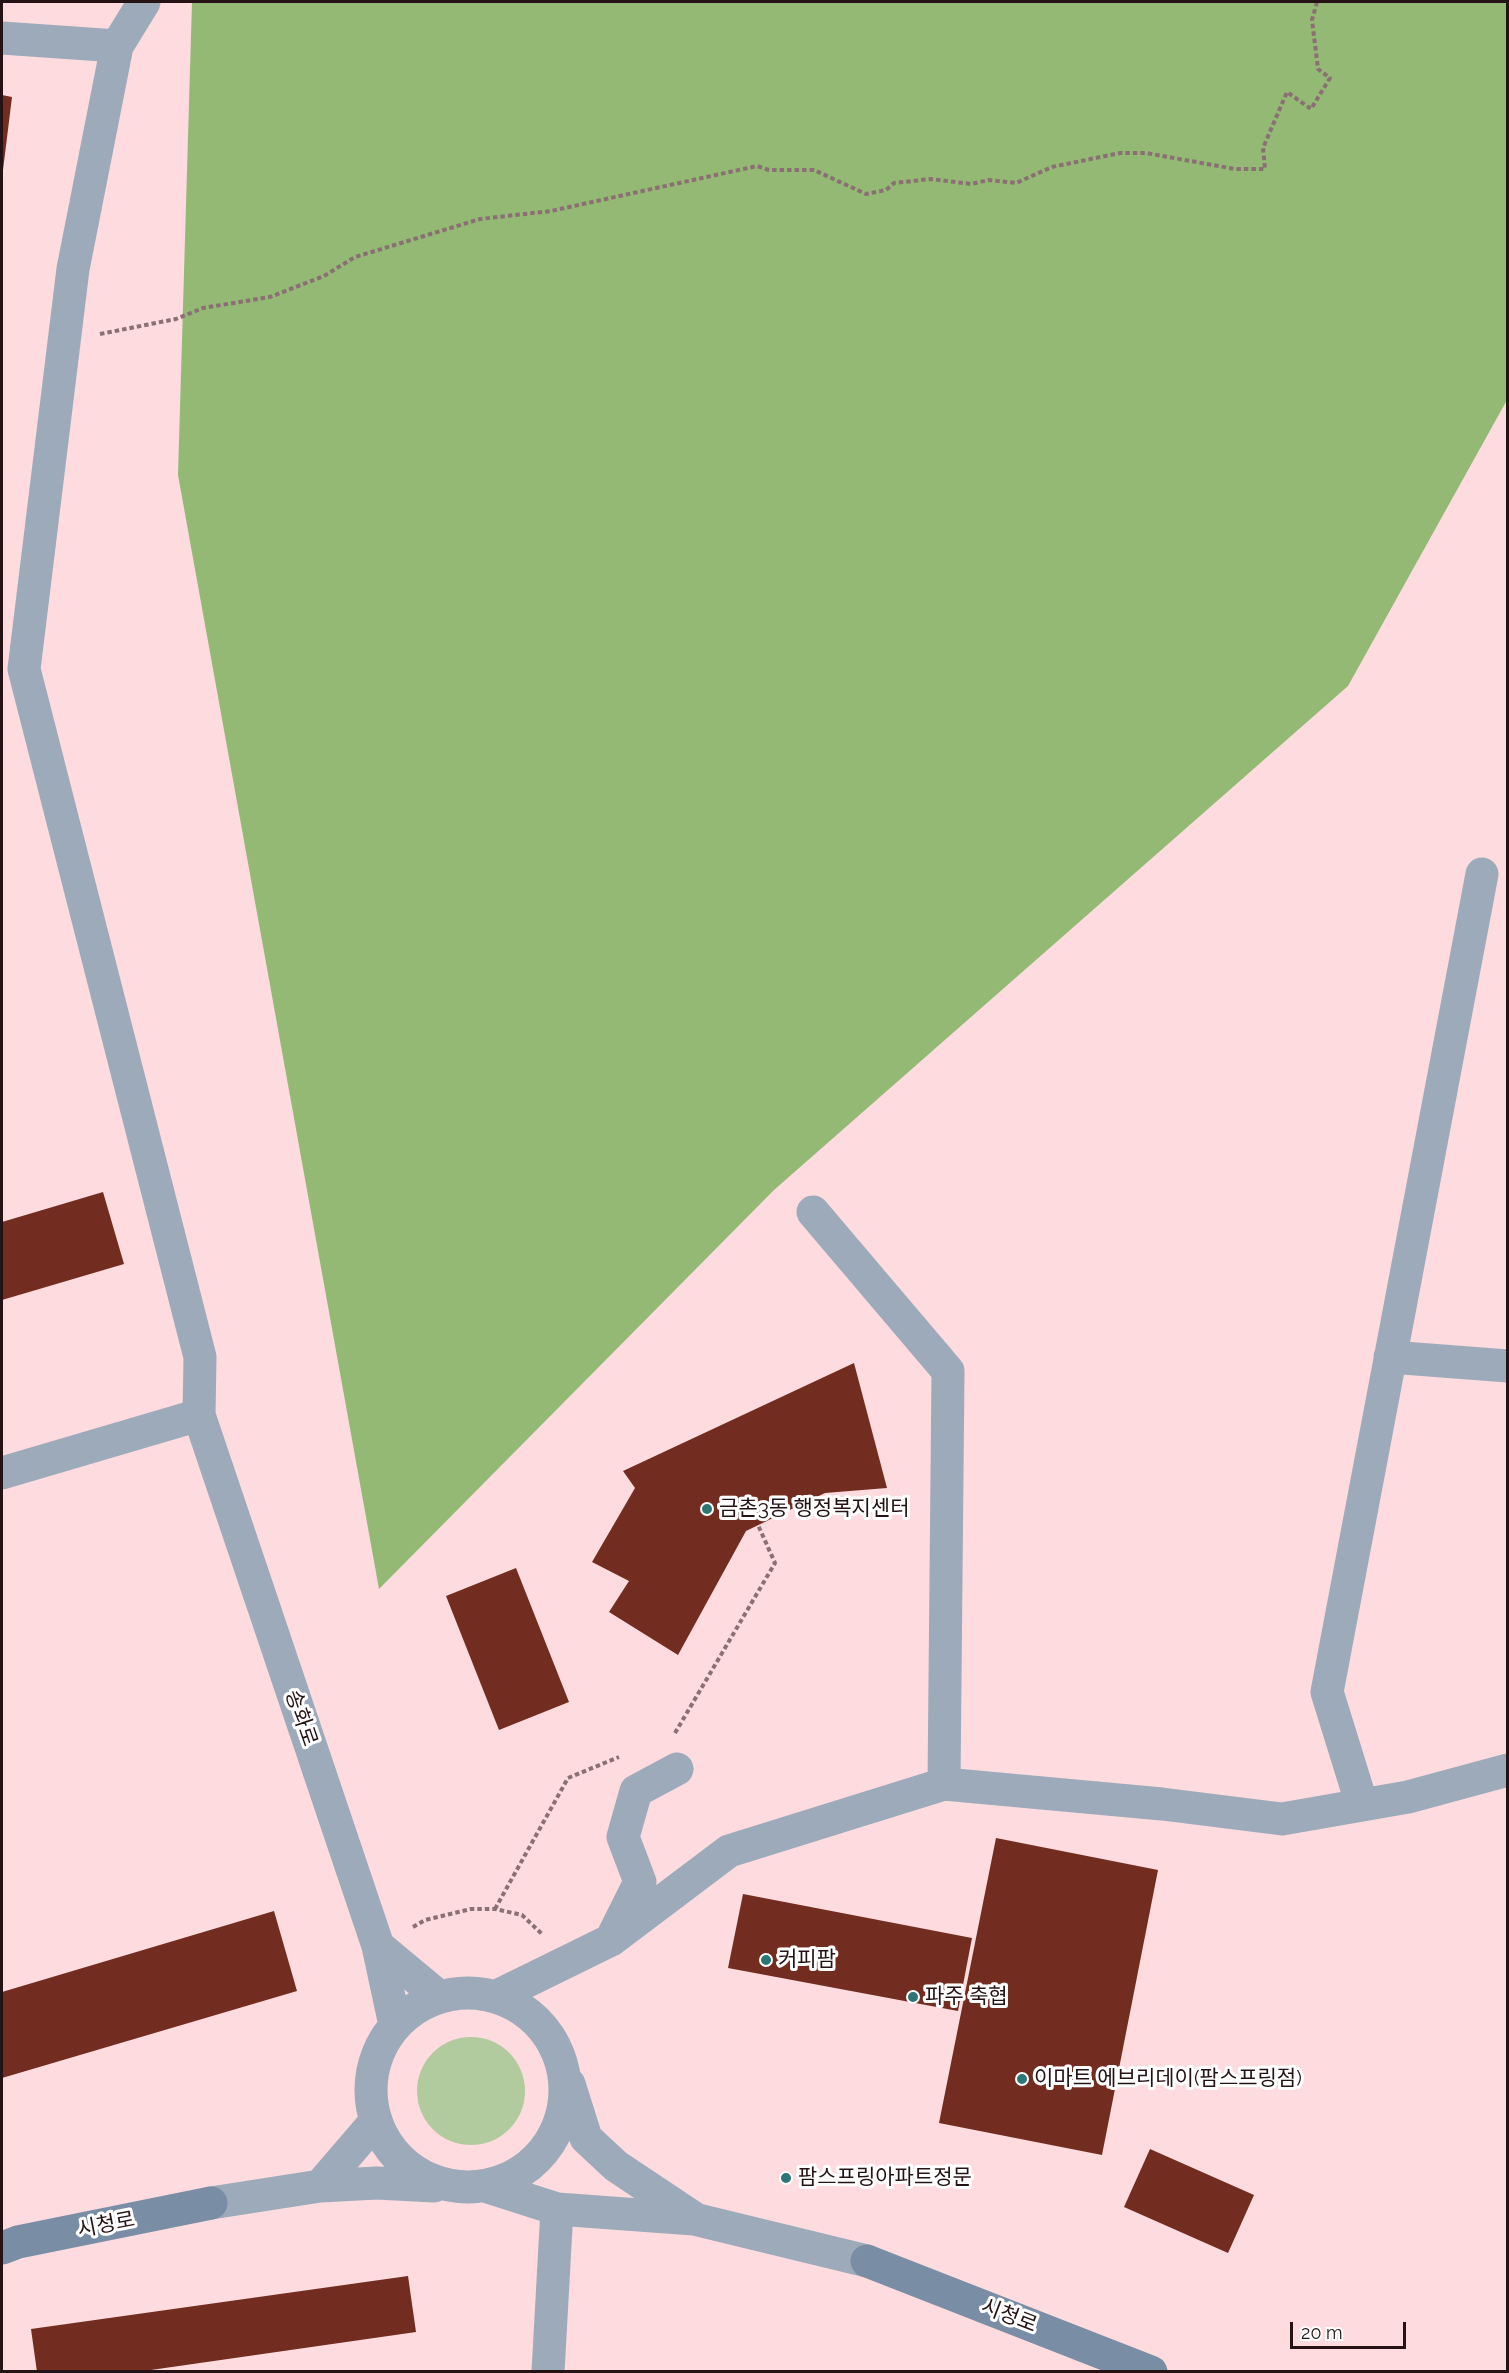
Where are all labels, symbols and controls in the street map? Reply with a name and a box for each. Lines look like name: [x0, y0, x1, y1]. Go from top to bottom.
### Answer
place label: 금촌3동 행정복지센터: [719, 1496, 909, 1522]
marker: 금촌3동 행정복지센터: [700, 1502, 714, 1516]
street label: 송화로: [280, 1686, 322, 1750]
place label: 커피팜: [778, 1947, 836, 1973]
marker: 커피팜: [759, 1953, 773, 1967]
place label: 파주 축협: [925, 1984, 1008, 2010]
marker: 파주 축협: [906, 1990, 920, 2004]
place label: 이마트 에브리데이(팜스프링점): [1034, 2066, 1302, 2092]
marker: 이마트 에브리데이(팜스프링점): [1015, 2072, 1029, 2086]
place label: 팜스프링아파트정문: [798, 2165, 972, 2191]
marker: 팜스프링아파트정문: [779, 2171, 793, 2185]
street label: 시청로: [75, 2207, 137, 2243]
street label: 시청로: [977, 2294, 1041, 2338]
scale bar: [1293, 2310, 1408, 2348]
text: 20 m: [1301, 2322, 1343, 2343]

